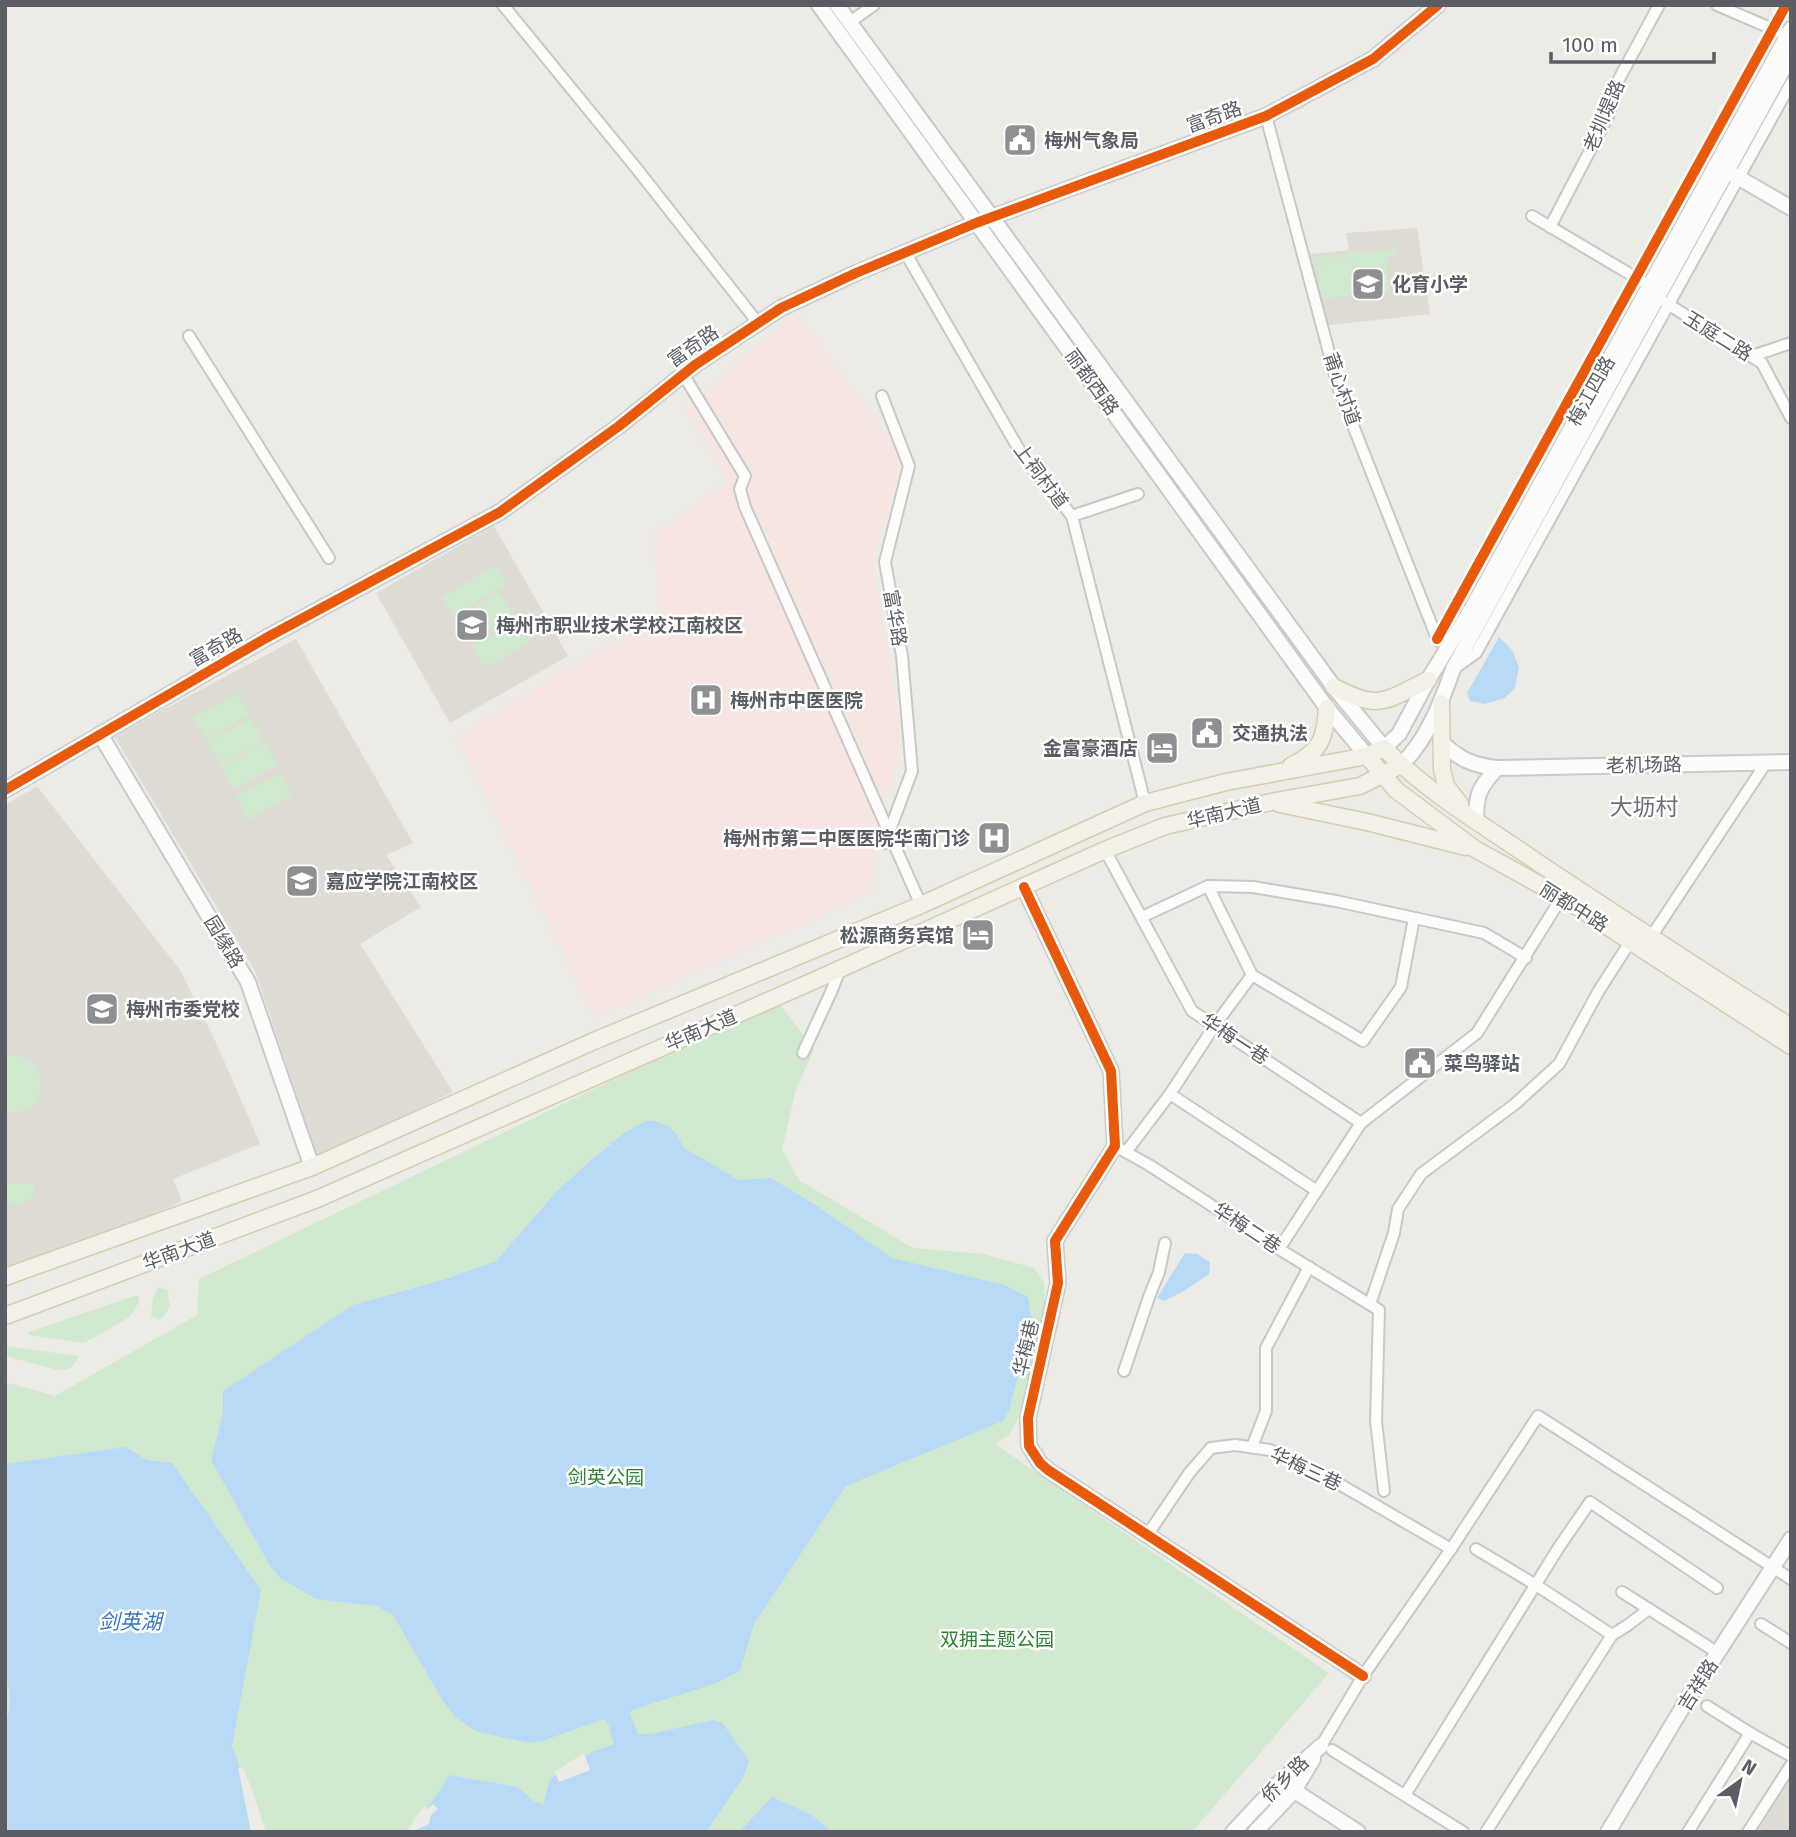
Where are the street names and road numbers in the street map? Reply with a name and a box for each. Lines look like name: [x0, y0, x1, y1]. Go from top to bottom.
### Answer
street label: 老圳堤路: [1579, 77, 1629, 155]
street label: 富奇路: [1183, 96, 1245, 138]
street label: 玉庭二路: [1680, 306, 1756, 366]
street label: 富奇路: [663, 320, 723, 372]
street label: 丽都西路: [1060, 344, 1124, 420]
street label: 莆心村道: [1319, 349, 1365, 429]
street label: 梅江四路: [1563, 352, 1619, 430]
street label: 上祠村道: [1009, 439, 1073, 513]
street label: 富华路: [879, 588, 911, 648]
street label: 富奇路: [186, 623, 246, 671]
street label: 老机场路: [1606, 753, 1682, 777]
street label: 华南大道: [1184, 793, 1264, 833]
street label: 丽都中路: [1536, 877, 1612, 937]
street label: 园缘路: [199, 912, 249, 972]
street label: 华南大道: [662, 1005, 740, 1055]
street label: 华梅一巷: [1197, 1009, 1273, 1069]
street label: 华梅二巷: [1209, 1198, 1285, 1258]
street label: 华南大道: [139, 1227, 219, 1275]
street label: 华梅巷: [1008, 1318, 1044, 1378]
street label: 华梅三巷: [1267, 1443, 1345, 1495]
street label: 吉祥路: [1673, 1655, 1723, 1715]
street label: 侨乡路: [1257, 1751, 1313, 1807]

